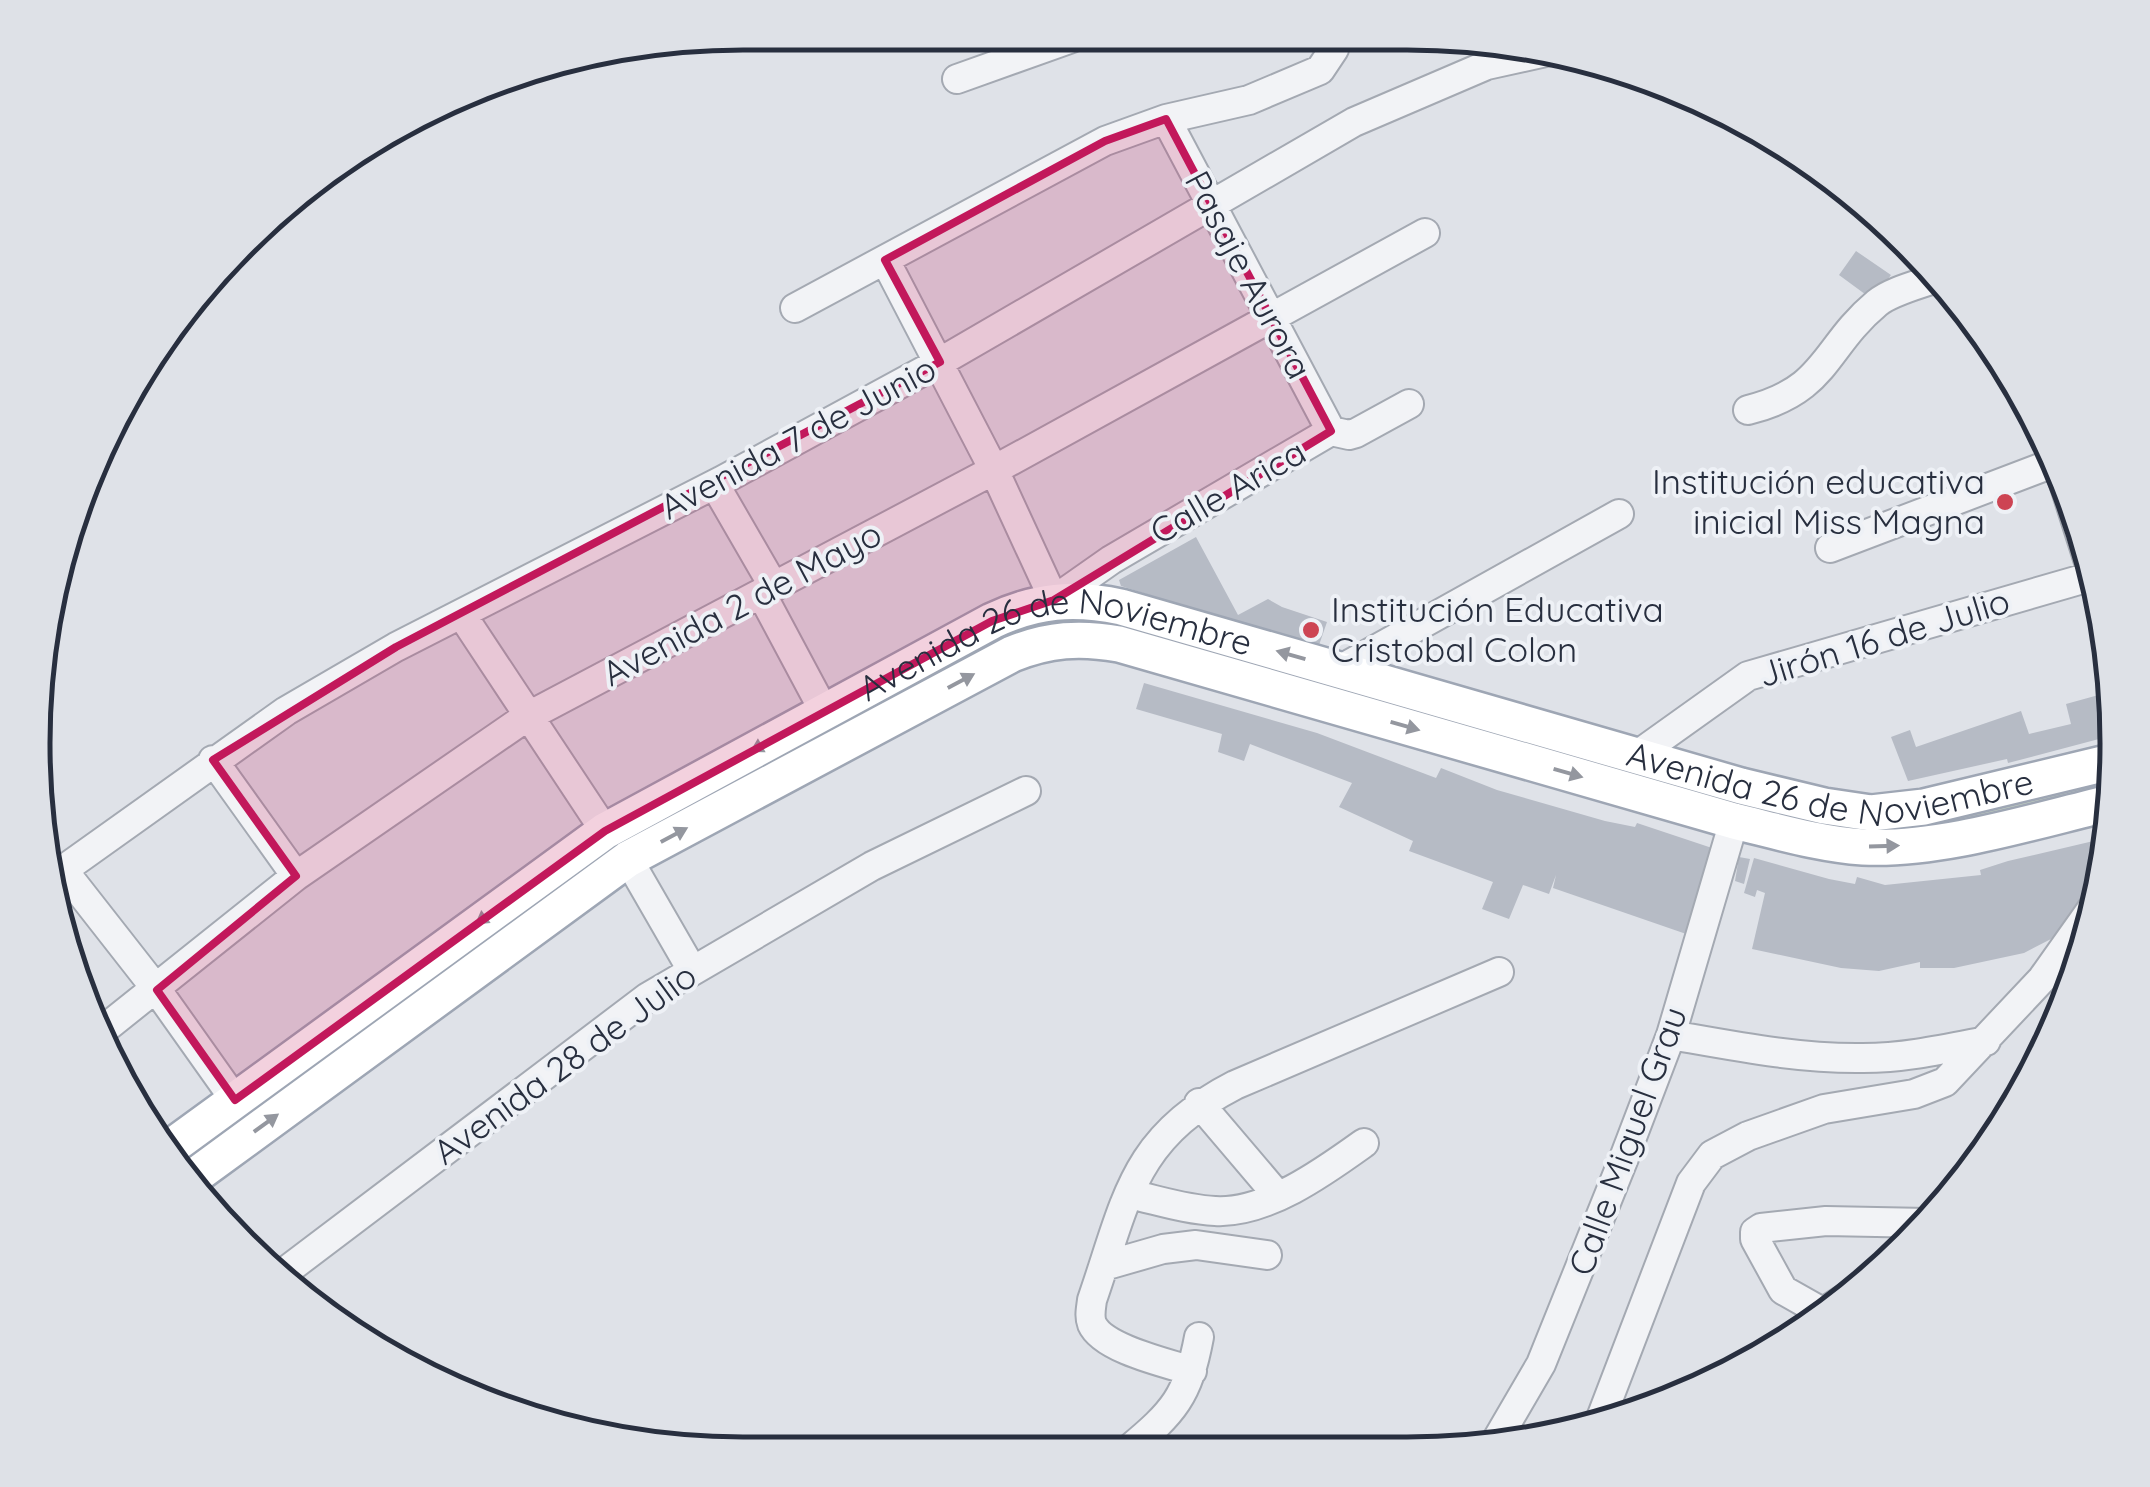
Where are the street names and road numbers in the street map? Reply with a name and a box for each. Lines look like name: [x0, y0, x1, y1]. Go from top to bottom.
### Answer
street label: Pasaje Aurora: [1176, 163, 1322, 386]
street label: Avenida 7 de Junio: [652, 346, 943, 528]
street label: Calle Arica: [1142, 429, 1313, 553]
street label: Avenida 2 de Mayo: [594, 511, 889, 695]
street label: Avenida 26 de Noviembre: [851, 578, 1257, 710]
street label: Jirón 16 de Julio: [1753, 578, 2015, 696]
street label: Avenida 26 de Noviembre: [1622, 731, 2038, 836]
street label: Avenida 28 de Julio: [424, 953, 705, 1173]
street label: Calle Miguel Grau: [1558, 1000, 1696, 1281]

